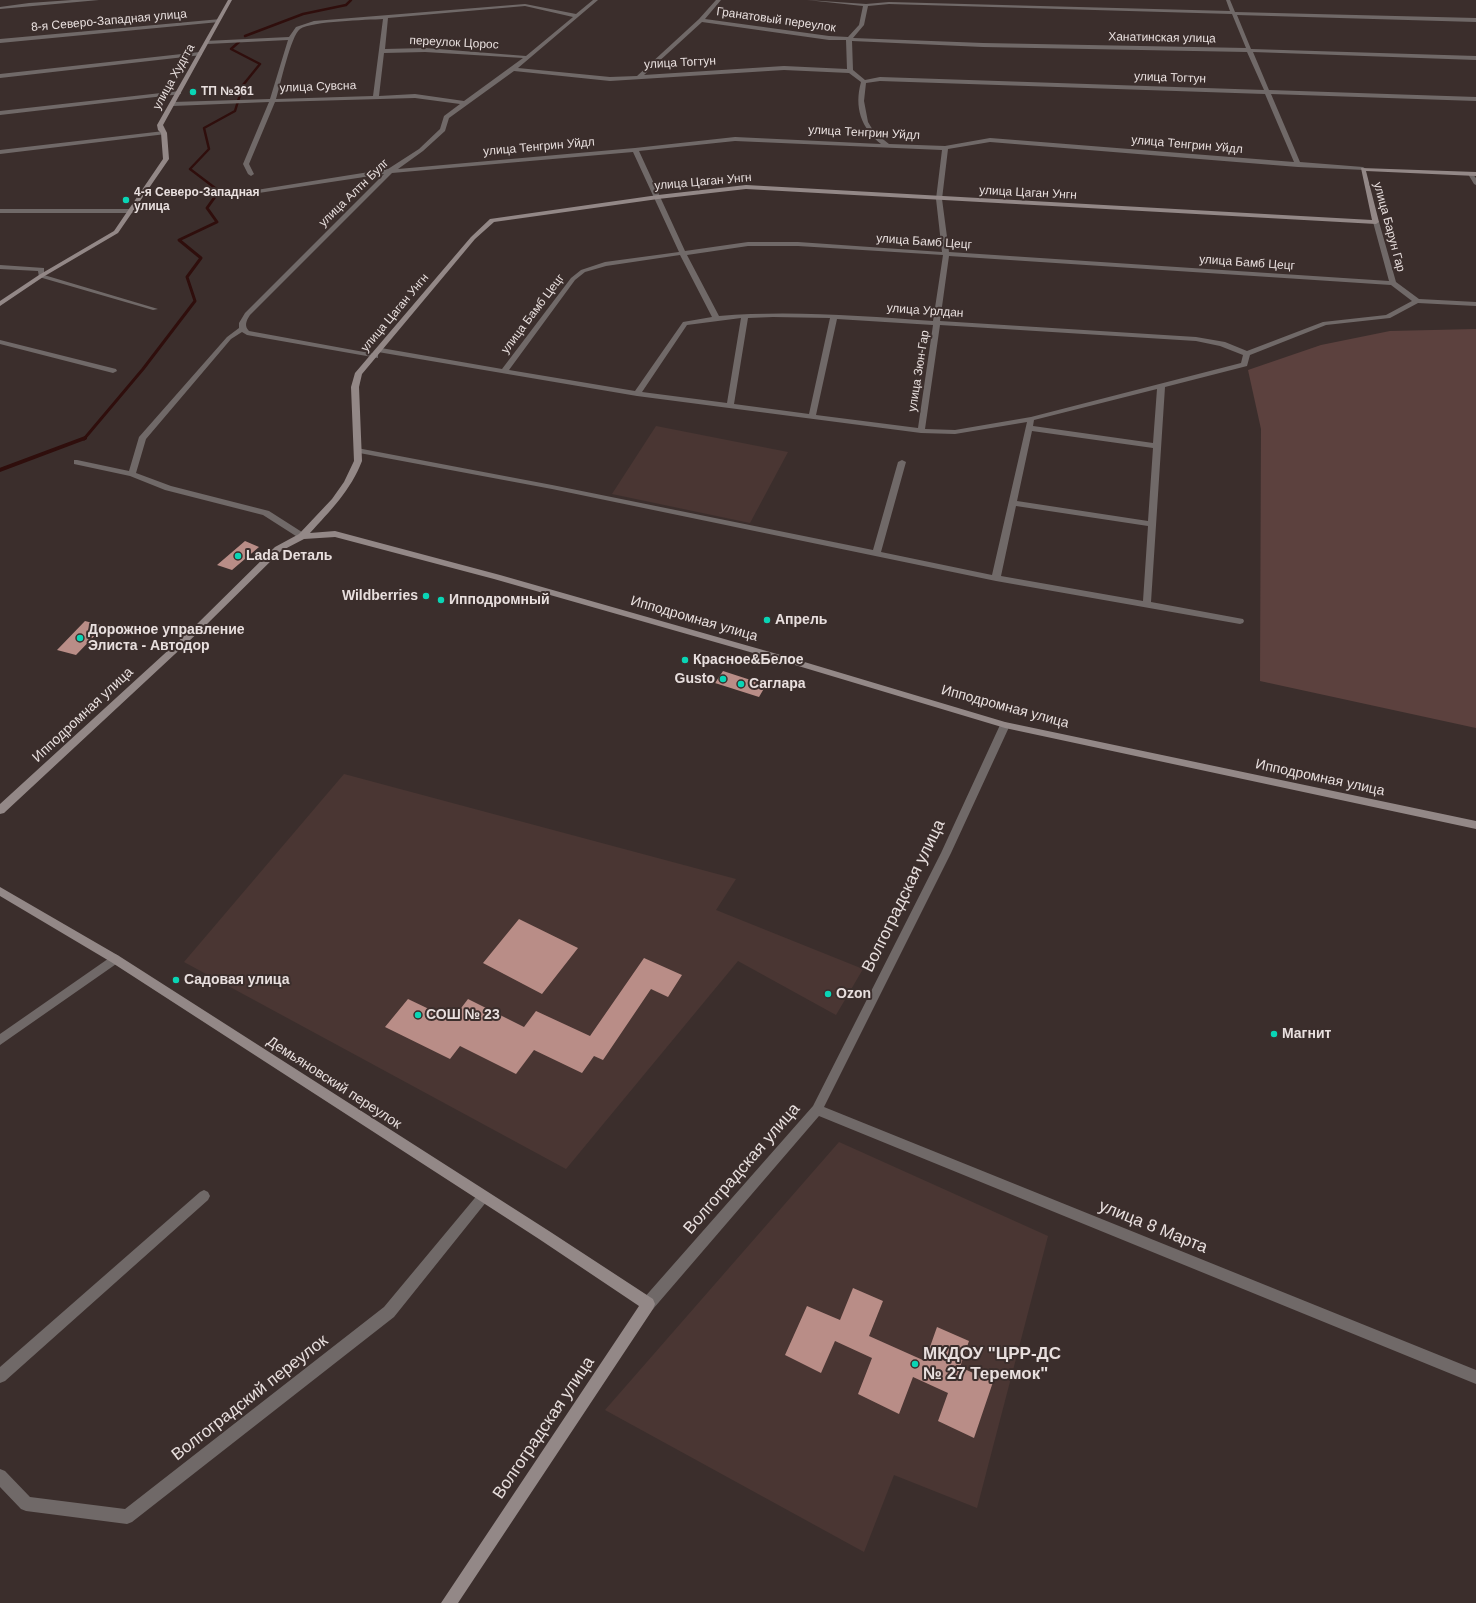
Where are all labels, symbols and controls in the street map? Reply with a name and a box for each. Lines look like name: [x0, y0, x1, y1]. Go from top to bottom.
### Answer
street label: Гранатовый переулок: [715, 4, 837, 36]
street label: 8-я Северо-Западная улица: [31, 7, 187, 35]
street label: Ханатинская улица: [1108, 30, 1216, 46]
street label: переулок Цорос: [409, 33, 499, 53]
street label: улица Худгта: [150, 42, 198, 112]
street label: улица Тогтун: [644, 54, 716, 72]
street label: улица Тогтун: [1134, 70, 1206, 86]
street label: улица Сувсна: [280, 78, 356, 96]
place label: ТП №361: [201, 85, 254, 99]
marker: ТП №361: [188, 87, 198, 97]
street label: улица Тенгрин Уйдл: [808, 123, 920, 143]
street label: улица Тенгрин Уйдл: [1131, 133, 1243, 157]
street label: улица Тенгрин Уйдл: [483, 135, 595, 159]
street label: улица Алтн Булг: [316, 156, 392, 230]
street label: улица Цаган Унгн: [654, 171, 752, 193]
street label: улица Барун Гар: [1370, 180, 1408, 274]
street label: улица Цаган Унгн: [979, 183, 1077, 203]
place label: 4-я Северо-Западная улица: [134, 186, 260, 214]
marker: 4-я Северо-Западная улица: [121, 195, 131, 205]
street label: улица Бамб Цецг: [876, 231, 972, 253]
street label: улица Бамб Цецг: [1199, 252, 1295, 274]
street label: улица Цаган Унгн: [358, 271, 432, 355]
street label: улица Бамб Цецг: [498, 271, 568, 357]
street label: улица Урлдан: [886, 301, 964, 321]
street label: улица Зюн-Гар: [905, 329, 933, 413]
place label: Lada Dеталь: [246, 548, 332, 564]
marker: Lada Dеталь: [233, 551, 243, 561]
place label: Wildberries: [342, 588, 418, 604]
marker: Wildberries: [421, 591, 431, 601]
place label: Ипподромный: [449, 592, 550, 608]
street label: Ипподромная улица: [628, 593, 760, 645]
marker: Ипподромный: [436, 595, 446, 605]
place label: Апрель: [775, 612, 827, 628]
marker: Апрель: [762, 615, 772, 625]
place label: Дорожное управление Элиста - Автодор: [88, 622, 245, 654]
marker: Дорожное управление Элиста - Автодор: [75, 633, 85, 643]
place label: Красное&Белое: [693, 652, 803, 668]
marker: Красное&Белое: [680, 655, 690, 665]
street label: Ипподромная улица: [29, 664, 137, 766]
place label: Gusto: [675, 671, 715, 687]
marker: Gusto: [718, 674, 728, 684]
place label: Саглара: [749, 676, 806, 692]
marker: Саглара: [736, 679, 746, 689]
street label: Ипподромная улица: [939, 682, 1071, 732]
street label: Ипподромная улица: [1254, 756, 1386, 800]
street label: Волгоградская улица: [858, 816, 950, 976]
place label: Садовая улица: [184, 972, 289, 988]
marker: Садовая улица: [171, 975, 181, 985]
place label: Ozon: [836, 986, 871, 1002]
marker: Ozon: [823, 989, 833, 999]
place label: СОШ № 23: [426, 1007, 500, 1023]
marker: СОШ № 23: [413, 1010, 423, 1020]
place label: Магнит: [1282, 1026, 1331, 1042]
marker: Магнит: [1269, 1029, 1279, 1039]
street label: Демьяновский переулок: [264, 1033, 404, 1133]
street label: Волгоградская улица: [679, 1099, 805, 1239]
street label: улица 8 Марта: [1096, 1196, 1210, 1258]
street label: Волгоградский переулок: [168, 1331, 332, 1465]
place label: МКДОУ "ЦРР-ДС № 27 Теремок": [923, 1344, 1061, 1384]
street label: Волгоградская улица: [489, 1353, 599, 1503]
marker: МКДОУ "ЦРР-ДС № 27 Теремок": [910, 1359, 920, 1369]

